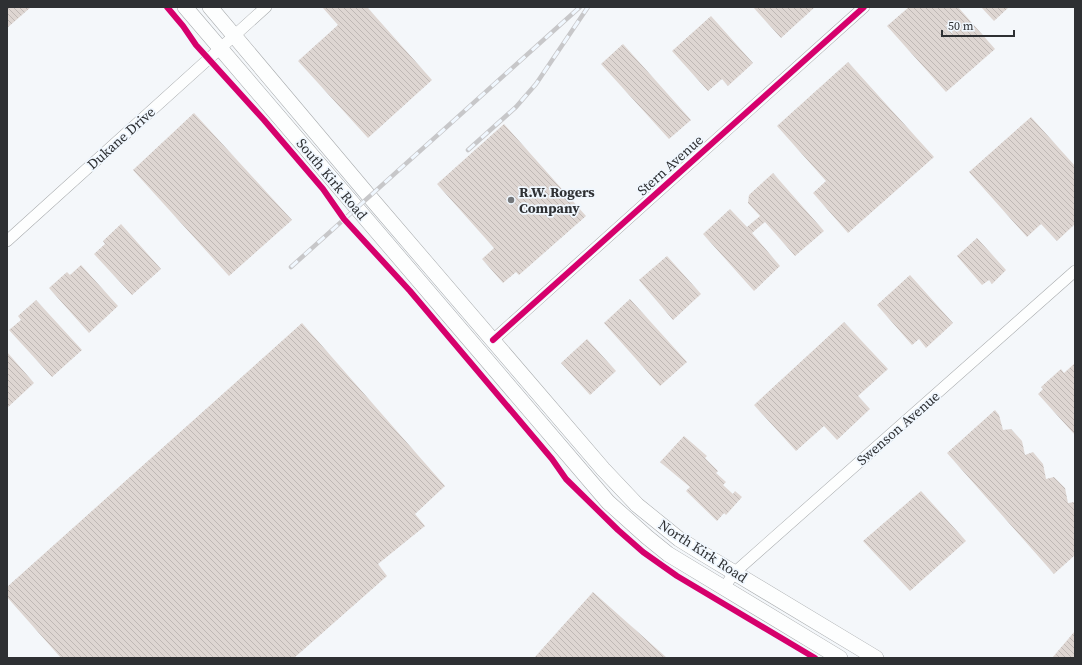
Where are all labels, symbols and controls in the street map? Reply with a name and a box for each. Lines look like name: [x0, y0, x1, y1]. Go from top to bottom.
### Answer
scale bar: [942, 12, 1014, 38]
text: 50 m: [948, 18, 974, 34]
street label: Dukane Drive: [83, 102, 159, 174]
street label: Stern Avenue: [633, 130, 707, 200]
street label: South Kirk Road: [292, 134, 372, 224]
place label: R.W. Rogers Company: [519, 182, 595, 218]
marker: R.W. Rogers Company: [506, 195, 516, 205]
street label: Swenson Avenue: [852, 386, 944, 470]
street label: North Kirk Road: [655, 515, 751, 587]

